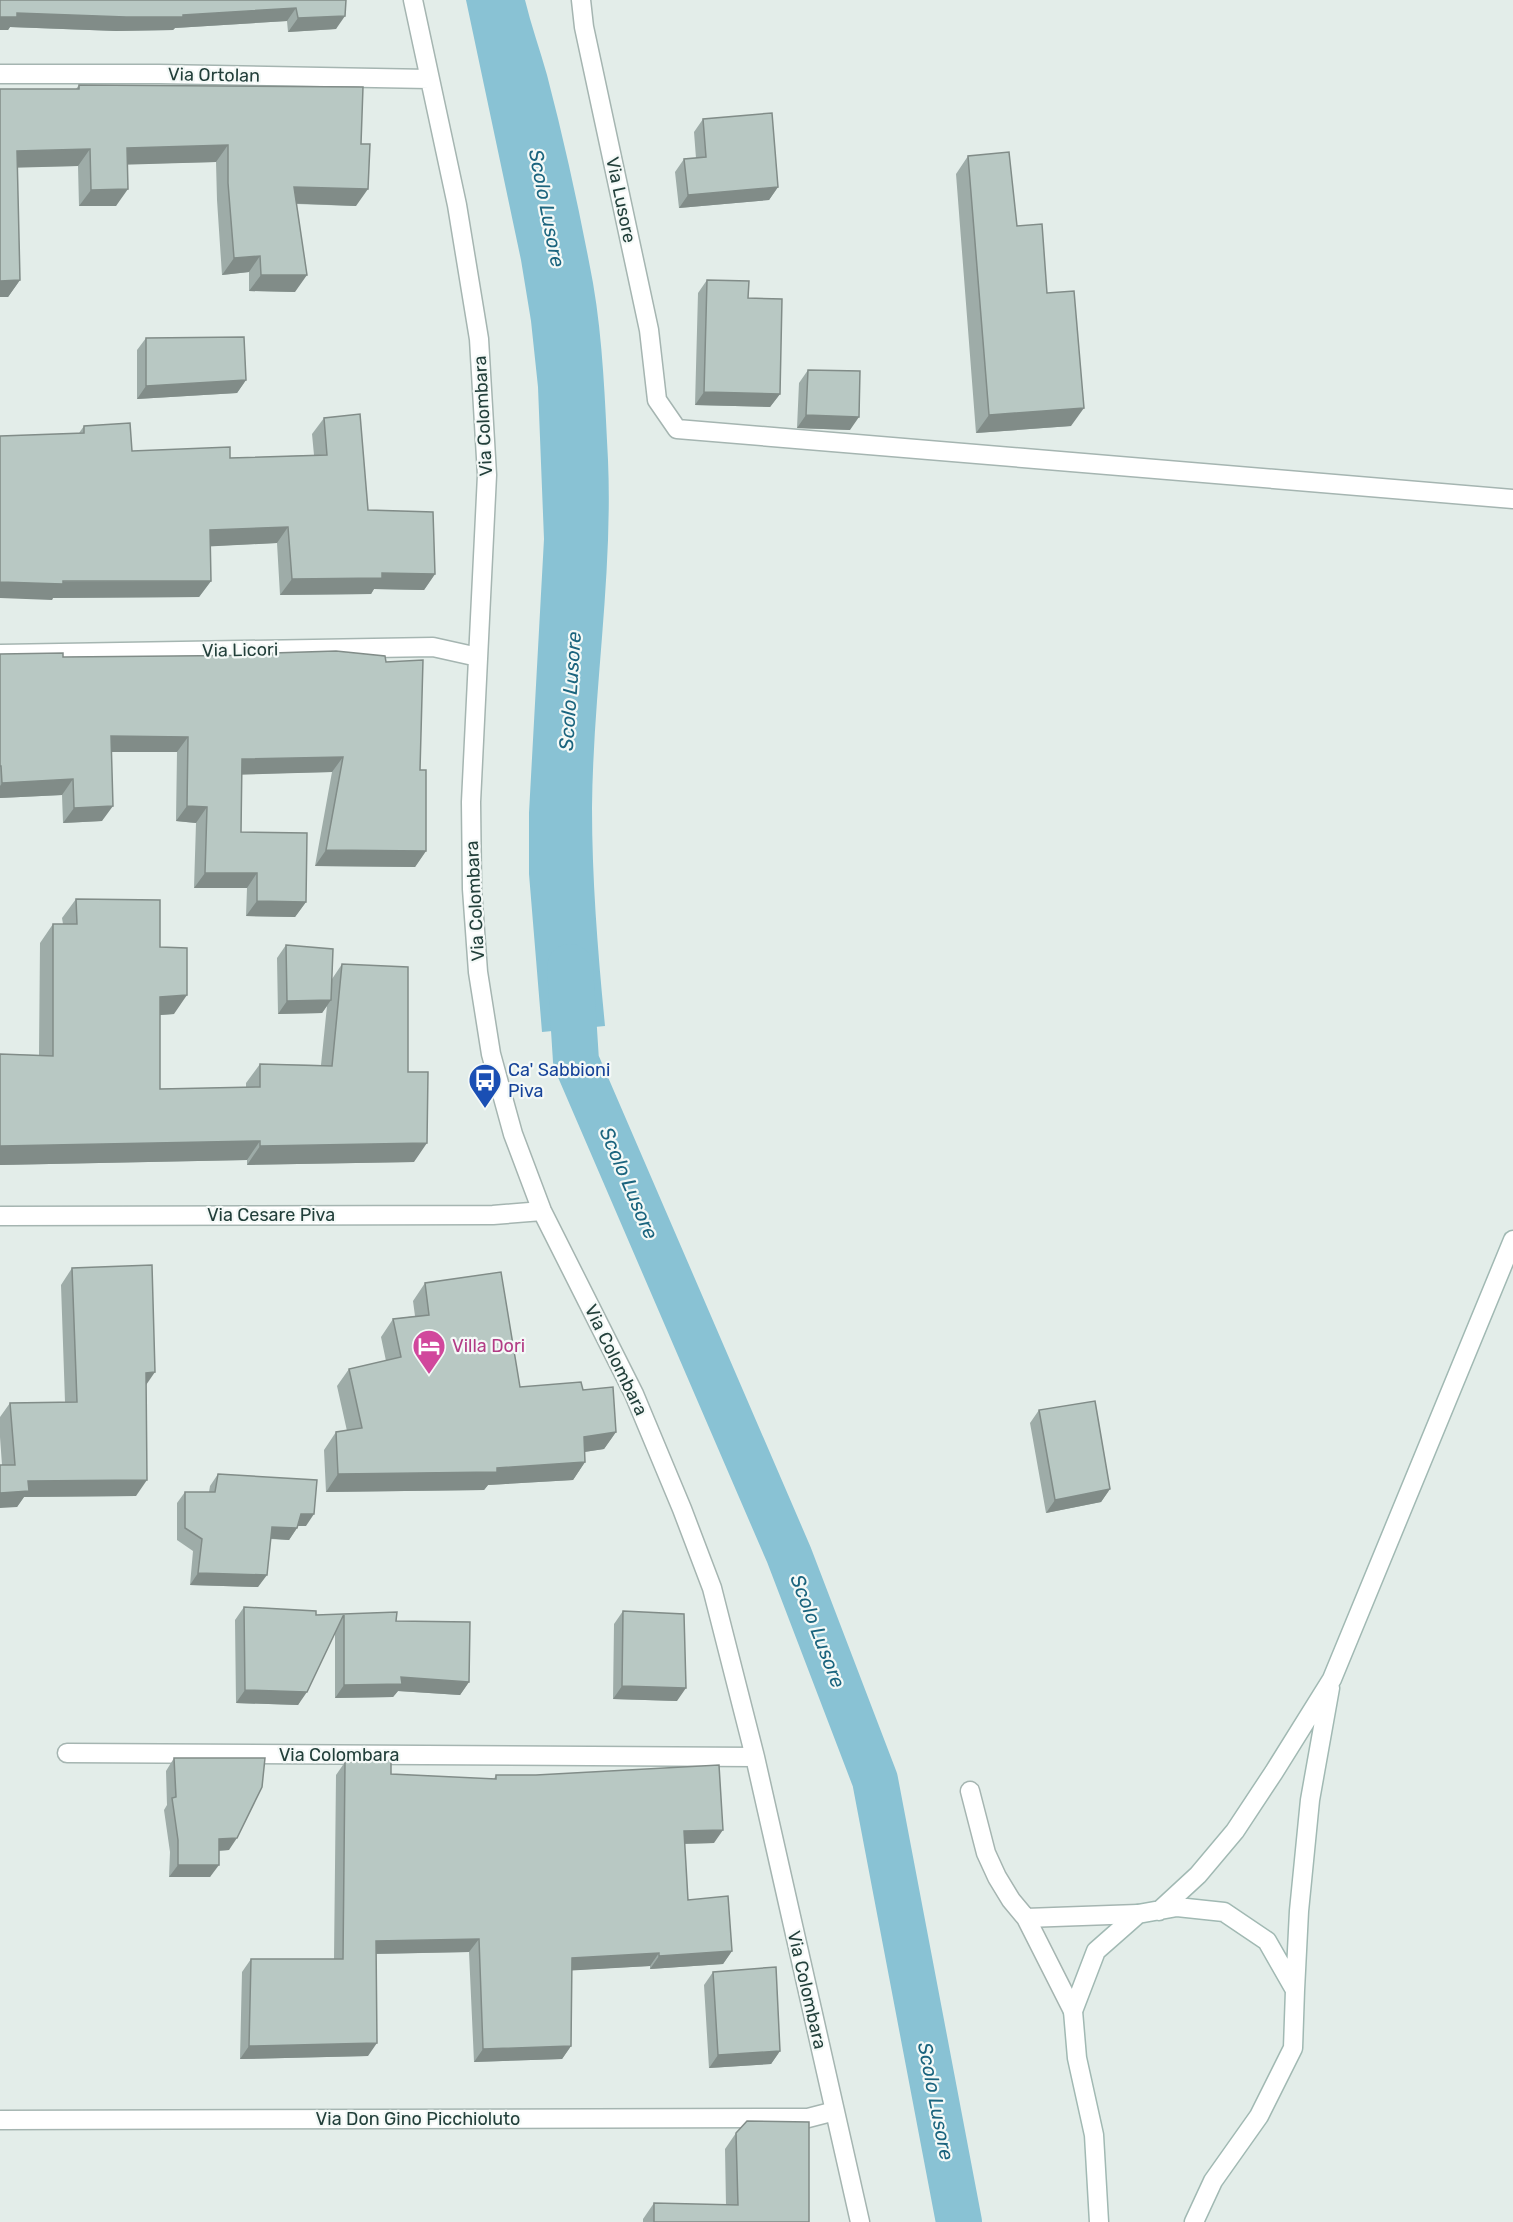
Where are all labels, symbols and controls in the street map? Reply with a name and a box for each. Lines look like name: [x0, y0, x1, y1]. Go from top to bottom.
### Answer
street label: Via Ortolan: [168, 63, 260, 87]
water label: Scolo Lusore: [524, 147, 570, 269]
street label: Via Lusore: [601, 155, 641, 245]
street label: Via Colombara: [469, 355, 497, 477]
water label: Scolo Lusore: [554, 631, 586, 751]
street label: Via Licori: [202, 638, 278, 662]
street label: Via Colombara: [461, 840, 489, 962]
place label: Ca' Sabbioni Piva: [508, 1059, 610, 1102]
bus stop icon: Ca' Sabbioni Piva: [467, 1062, 503, 1109]
water label: Scolo Lusore: [595, 1123, 663, 1243]
street label: Via Cesare Piva: [207, 1204, 335, 1226]
street label: Via Colombara: [580, 1301, 652, 1419]
hotel icon: Villa Dori: [411, 1328, 447, 1375]
place label: Villa Dori: [452, 1335, 525, 1357]
water label: Scolo Lusore: [785, 1571, 851, 1691]
street label: Via Colombara: [279, 1744, 399, 1766]
street label: Via Colombara: [783, 1929, 831, 2051]
water label: Scolo Lusore: [913, 2040, 959, 2162]
street label: Via Don Gino Picchioluto: [316, 2108, 520, 2130]

